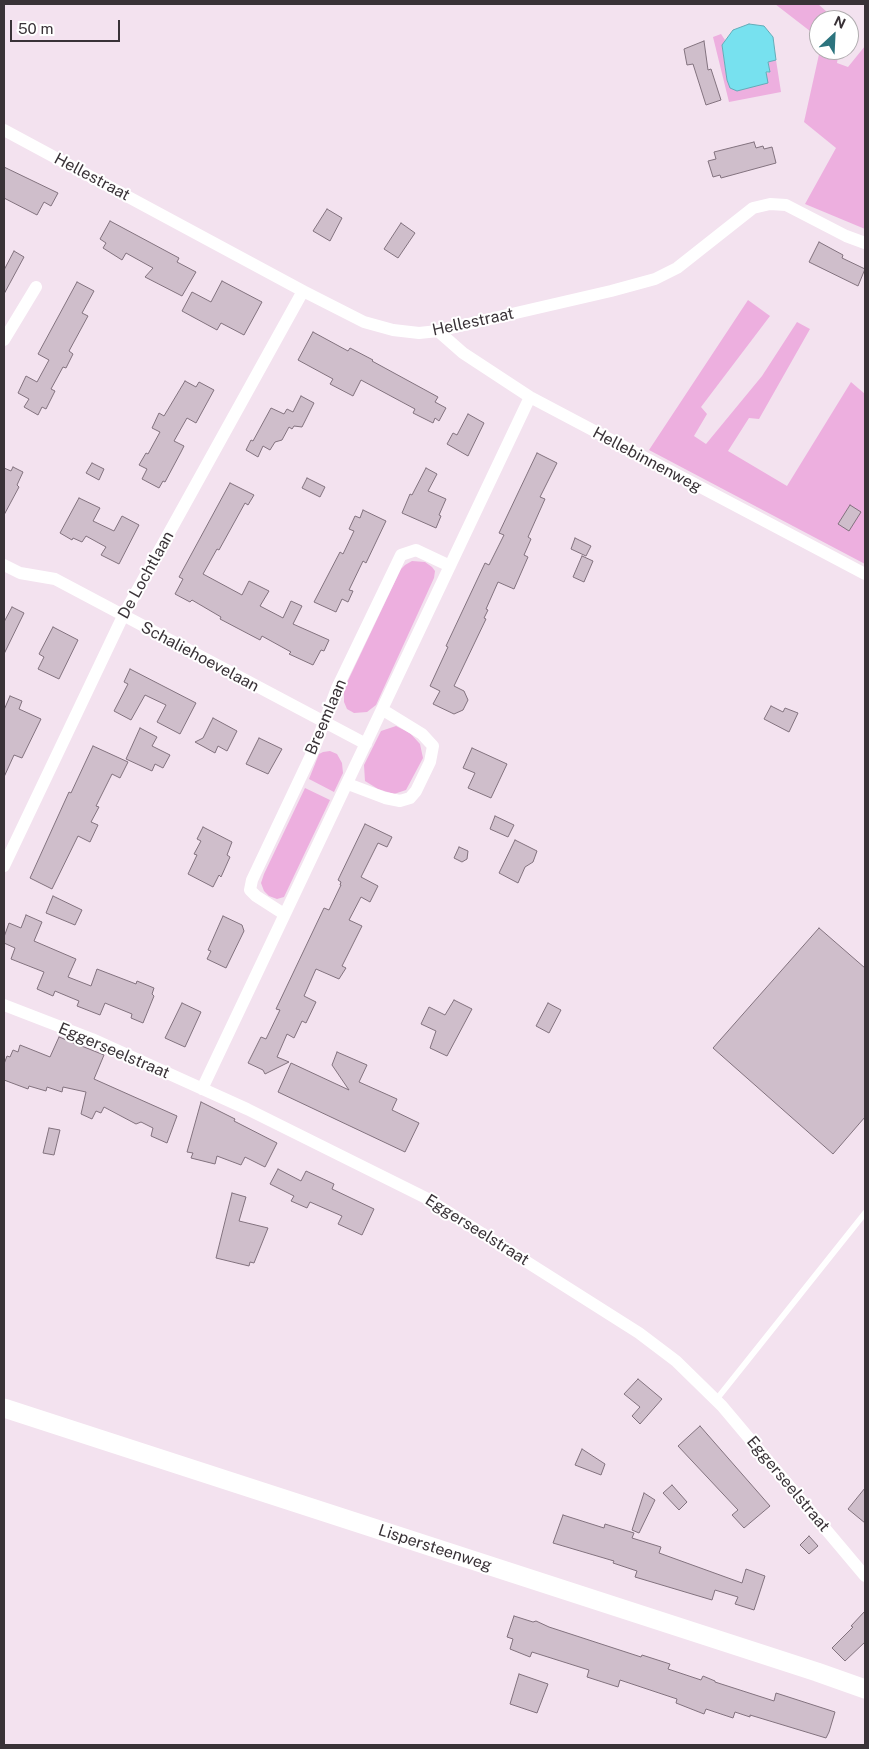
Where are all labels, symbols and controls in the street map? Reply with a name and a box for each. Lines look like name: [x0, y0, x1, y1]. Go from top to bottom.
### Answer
scale bar: [12, 10, 122, 42]
north arrow: [809, 10, 859, 60]
text: N: [832, 13, 848, 32]
text: 50 m: [18, 20, 53, 37]
street label: Hellestraat: [51, 149, 133, 205]
street label: Hellestraat: [430, 304, 516, 340]
street label: Hellebinnenweg: [589, 423, 705, 497]
street label: De Lochtlaan: [114, 528, 178, 622]
street label: Schaliehoevelaan: [138, 618, 262, 696]
street label: Breemlaan: [301, 676, 351, 758]
street label: Eggerseelstraat: [56, 1019, 172, 1083]
street label: Eggerseelstraat: [421, 1190, 533, 1270]
street label: Eggerseelstraat: [742, 1432, 834, 1536]
street label: Lispersteenweg: [376, 1521, 494, 1575]

